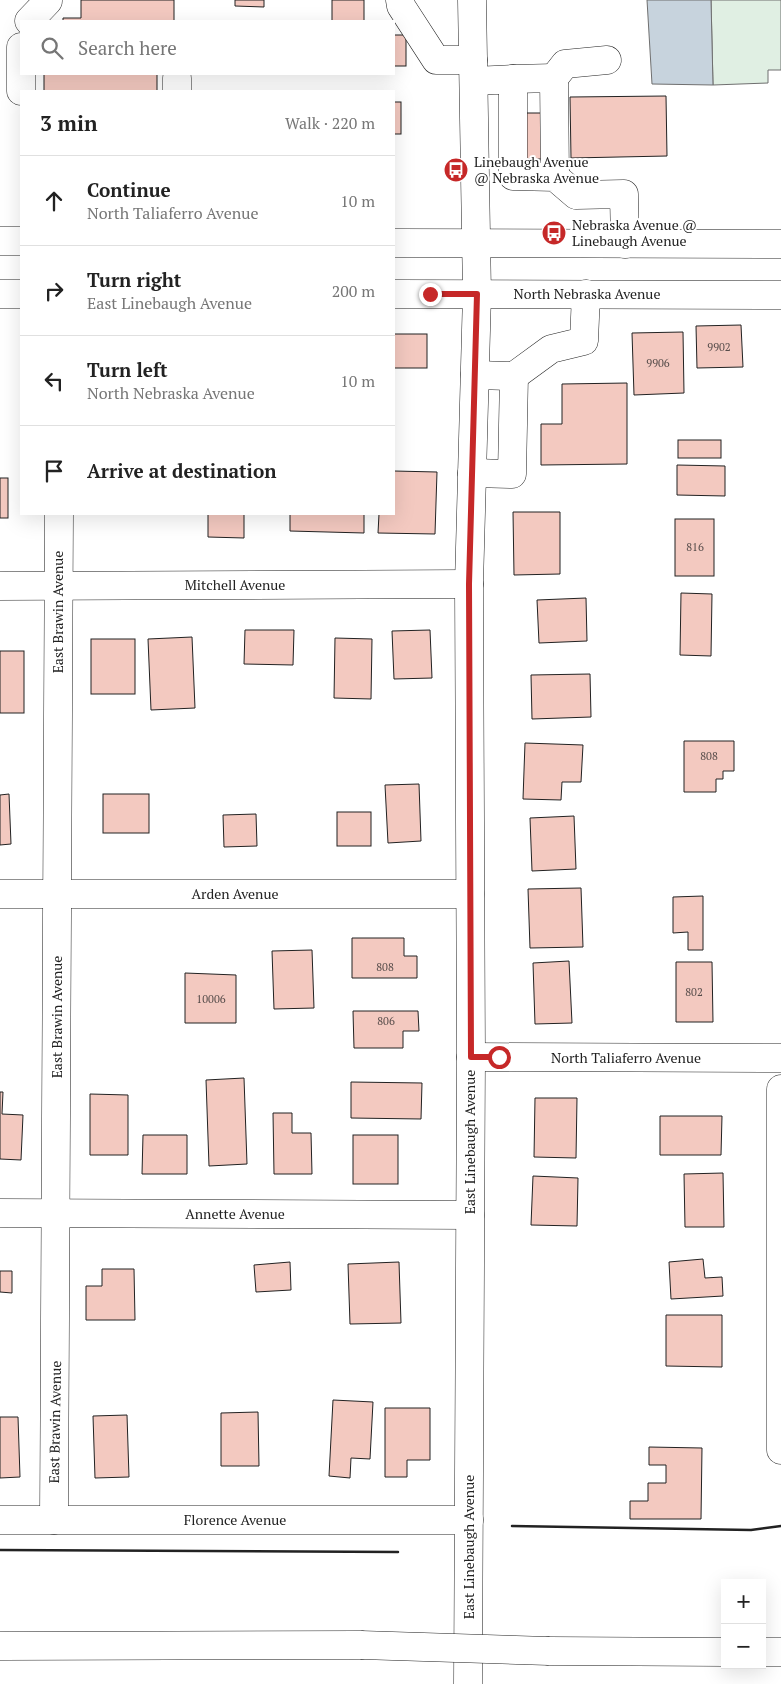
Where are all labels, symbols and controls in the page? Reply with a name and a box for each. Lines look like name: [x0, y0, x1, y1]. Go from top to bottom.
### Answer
search box: [20, 20, 395, 75]
icon: search: [38, 34, 66, 62]
text: Search here: [78, 35, 177, 60]
text: 3 min: [40, 109, 97, 137]
text: Walk · 220 m: [285, 112, 375, 134]
place label: Linebaugh Avenue @ Nebraska Avenue: [474, 152, 599, 187]
bus stop icon: Linebaugh Avenue @ Nebraska Avenue: [443, 157, 469, 183]
text: Continue: [87, 177, 171, 202]
icon: ahead: [40, 187, 68, 215]
text: 10 m: [340, 190, 375, 212]
text: North Taliaferro Avenue: [87, 202, 258, 224]
place label: Nebraska Avenue @ Linebaugh Avenue: [572, 215, 697, 250]
bus stop icon: Nebraska Avenue @ Linebaugh Avenue: [541, 220, 567, 246]
text: Turn right: [87, 267, 181, 292]
icon: right: [40, 277, 68, 305]
text: 200 m: [332, 280, 375, 302]
route end: [419, 283, 442, 306]
street label: North Nebraska Avenue: [514, 284, 660, 303]
text: East Linebaugh Avenue: [87, 292, 252, 314]
house number: 9902: [707, 340, 731, 354]
house number: 9906: [646, 356, 670, 370]
text: Turn left: [87, 357, 168, 382]
icon: left: [40, 367, 68, 395]
text: 10 m: [340, 370, 375, 392]
text: North Nebraska Avenue: [87, 382, 255, 404]
icon: arrive: [40, 457, 68, 485]
text: Arrive at destination: [87, 458, 276, 483]
house number: 816: [686, 540, 704, 554]
street label: East Brawin Avenue: [48, 551, 67, 673]
street label: Mitchell Avenue: [185, 575, 285, 594]
house number: 808: [700, 749, 718, 763]
street label: Arden Avenue: [191, 884, 279, 903]
street label: East Brawin Avenue: [47, 956, 66, 1078]
house number: 808: [376, 960, 394, 974]
house number: 802: [685, 985, 703, 999]
house number: 10006: [196, 992, 226, 1006]
house number: 806: [377, 1014, 395, 1028]
route start: [488, 1046, 511, 1069]
street label: North Taliaferro Avenue: [551, 1048, 701, 1067]
street label: East Linebaugh Avenue: [460, 1070, 479, 1214]
street label: Annette Avenue: [185, 1204, 285, 1223]
street label: East Brawin Avenue: [44, 1361, 65, 1483]
street label: East Linebaugh Avenue: [459, 1475, 478, 1619]
street label: Florence Avenue: [184, 1510, 286, 1529]
map controls: [721, 1579, 766, 1669]
button: +: [721, 1579, 766, 1624]
button: −: [721, 1624, 766, 1669]

